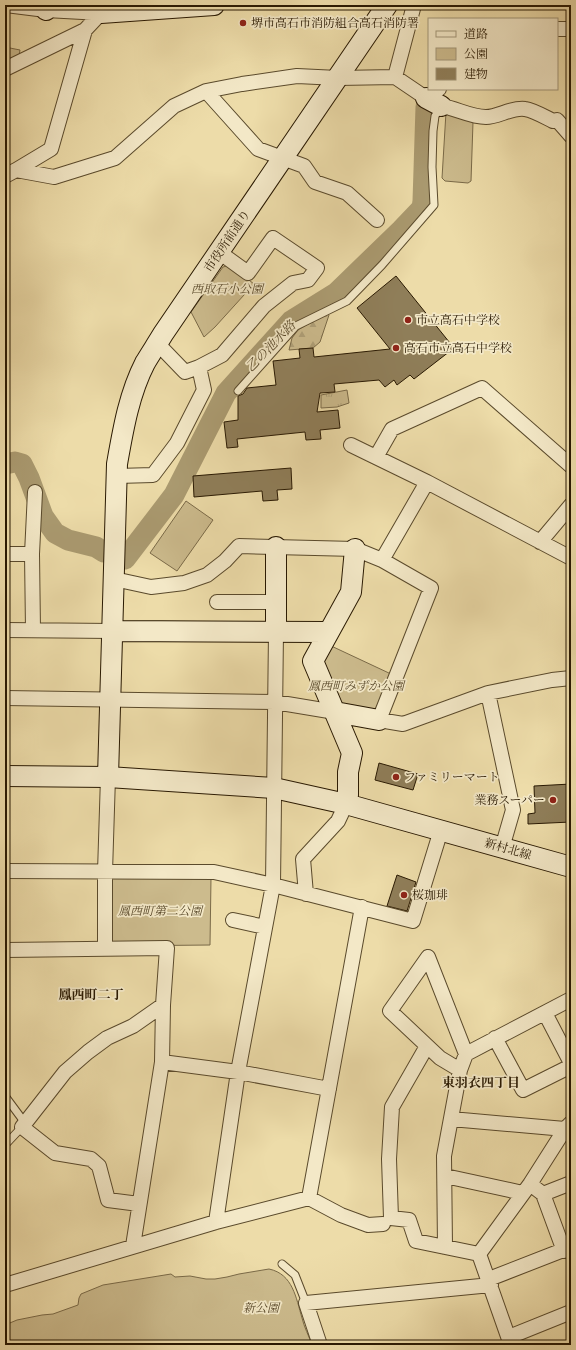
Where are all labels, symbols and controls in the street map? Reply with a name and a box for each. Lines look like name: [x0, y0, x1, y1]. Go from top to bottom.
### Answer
place label: 堺市高石市消防組合高石消防署: [251, 16, 419, 30]
marker: 堺市高石市消防組合高石消防署: [238, 18, 248, 28]
legend: [428, 18, 558, 90]
text: 道路: [464, 27, 488, 41]
text: 公園: [464, 47, 488, 61]
text: 建物: [464, 67, 488, 81]
street label: 市役所前通り: [201, 207, 253, 275]
park label: 西取石小公園: [191, 282, 265, 296]
place label: 市立高石中学校: [416, 313, 500, 327]
marker: 市立高石中学校: [403, 315, 413, 325]
water label: 乙の池水路: [242, 317, 300, 376]
place label: 高石市立高石中学校: [404, 341, 512, 355]
marker: 高石市立高石中学校: [391, 343, 401, 353]
park label: 鳳西町みずか公園: [308, 679, 406, 693]
place label: ファミリーマート: [404, 770, 500, 784]
marker: ファミリーマート: [391, 772, 401, 782]
place label: 業務スーパー: [474, 793, 545, 807]
marker: 業務スーパー: [548, 795, 558, 805]
street label: 新村北線: [483, 836, 533, 862]
place label: 桜珈琲: [412, 888, 448, 902]
marker: 桜珈琲: [399, 890, 409, 900]
park label: 鳳西町第二公園: [118, 904, 204, 918]
district label: 鳳西町二丁: [58, 987, 124, 1003]
district label: 東羽衣四丁目: [442, 1075, 520, 1091]
park label: 新公園: [243, 1301, 281, 1315]

